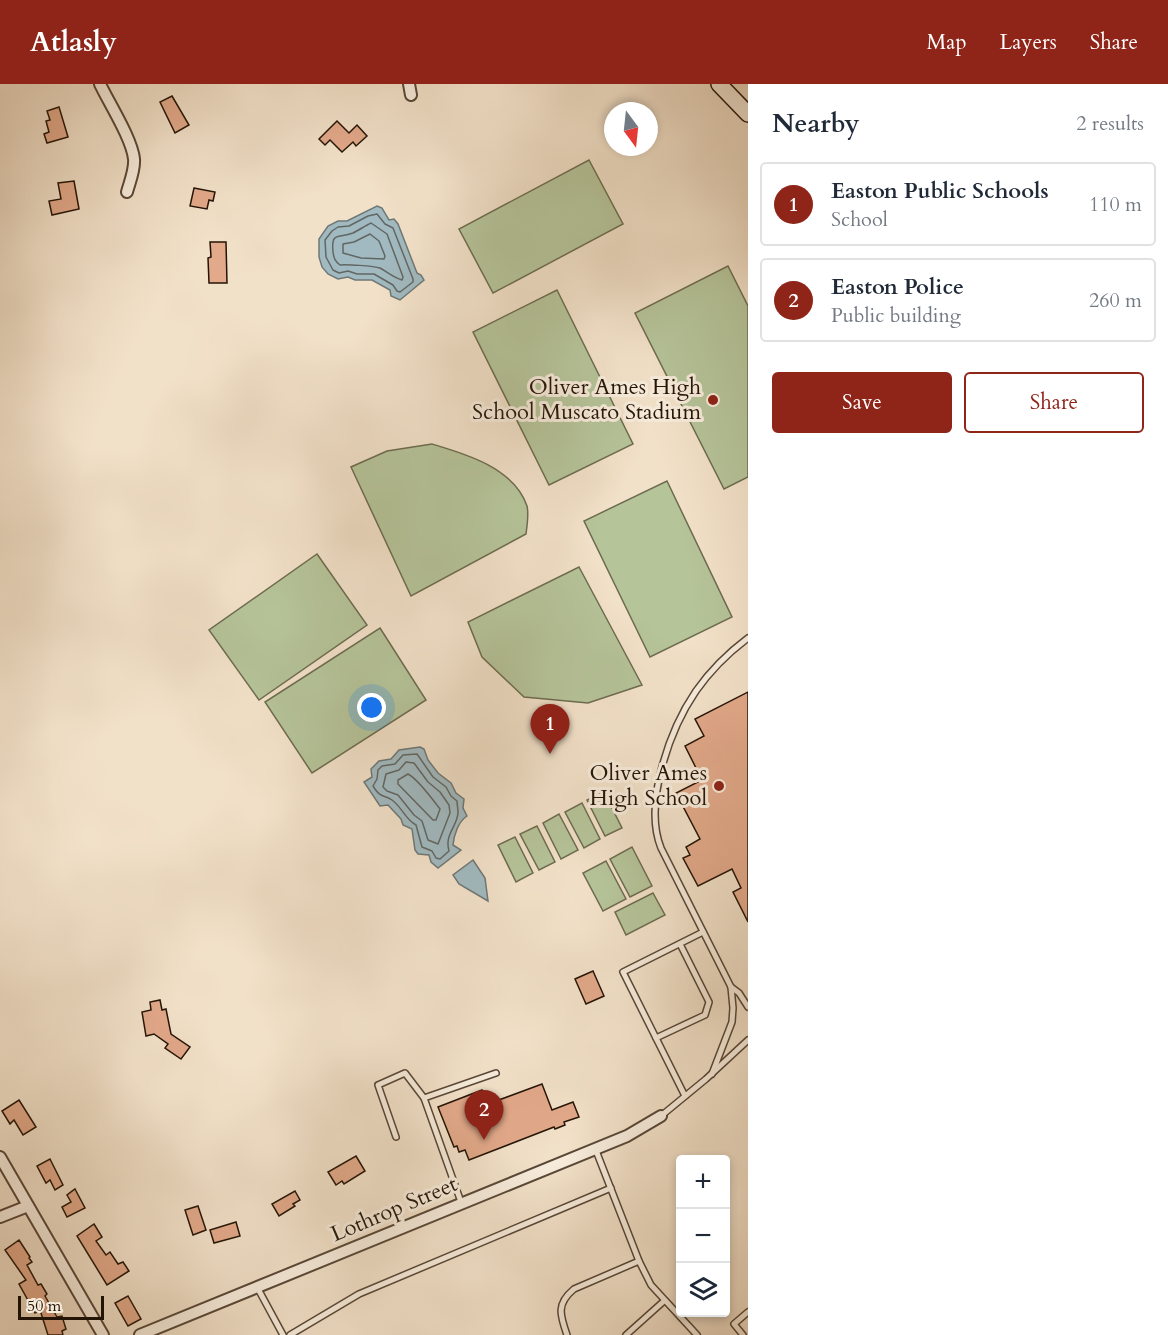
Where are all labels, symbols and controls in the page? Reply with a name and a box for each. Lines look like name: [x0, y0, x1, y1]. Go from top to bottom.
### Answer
text: Atlasly: [30, 23, 117, 61]
text: Map: [927, 28, 967, 57]
text: Layers: [1000, 28, 1057, 57]
text: Share: [1090, 28, 1138, 57]
north arrow: [604, 102, 658, 156]
text: Nearby: [772, 106, 860, 141]
text: 2 results: [1076, 110, 1144, 137]
text: Easton Public Schools: [831, 176, 1049, 206]
text: 1: [788, 191, 799, 218]
text: 110 m: [1089, 191, 1142, 218]
text: School: [831, 206, 888, 233]
text: Easton Police: [831, 272, 964, 302]
text: 2: [788, 287, 799, 314]
text: 260 m: [1089, 287, 1142, 314]
text: Public building: [831, 302, 961, 329]
place label: Oliver Ames High School Muscato Stadium: [472, 372, 701, 427]
button: Save: [772, 372, 952, 433]
button: Share: [964, 372, 1144, 433]
marker: Oliver Ames High School Muscato Stadium: [706, 393, 720, 407]
your location: [357, 693, 386, 722]
pin: 1: [530, 704, 570, 754]
place label: Oliver Ames High School: [590, 758, 707, 813]
marker: Oliver Ames High School: [712, 779, 726, 793]
pin: 2: [464, 1090, 504, 1140]
map controls: [676, 1155, 730, 1317]
button: +: [676, 1155, 730, 1209]
street label: Lothrop Street: [326, 1169, 462, 1249]
button: −: [676, 1209, 730, 1263]
button: layers: [676, 1263, 730, 1317]
scale bar: [18, 1293, 104, 1320]
text: 50 m: [27, 1295, 61, 1317]

